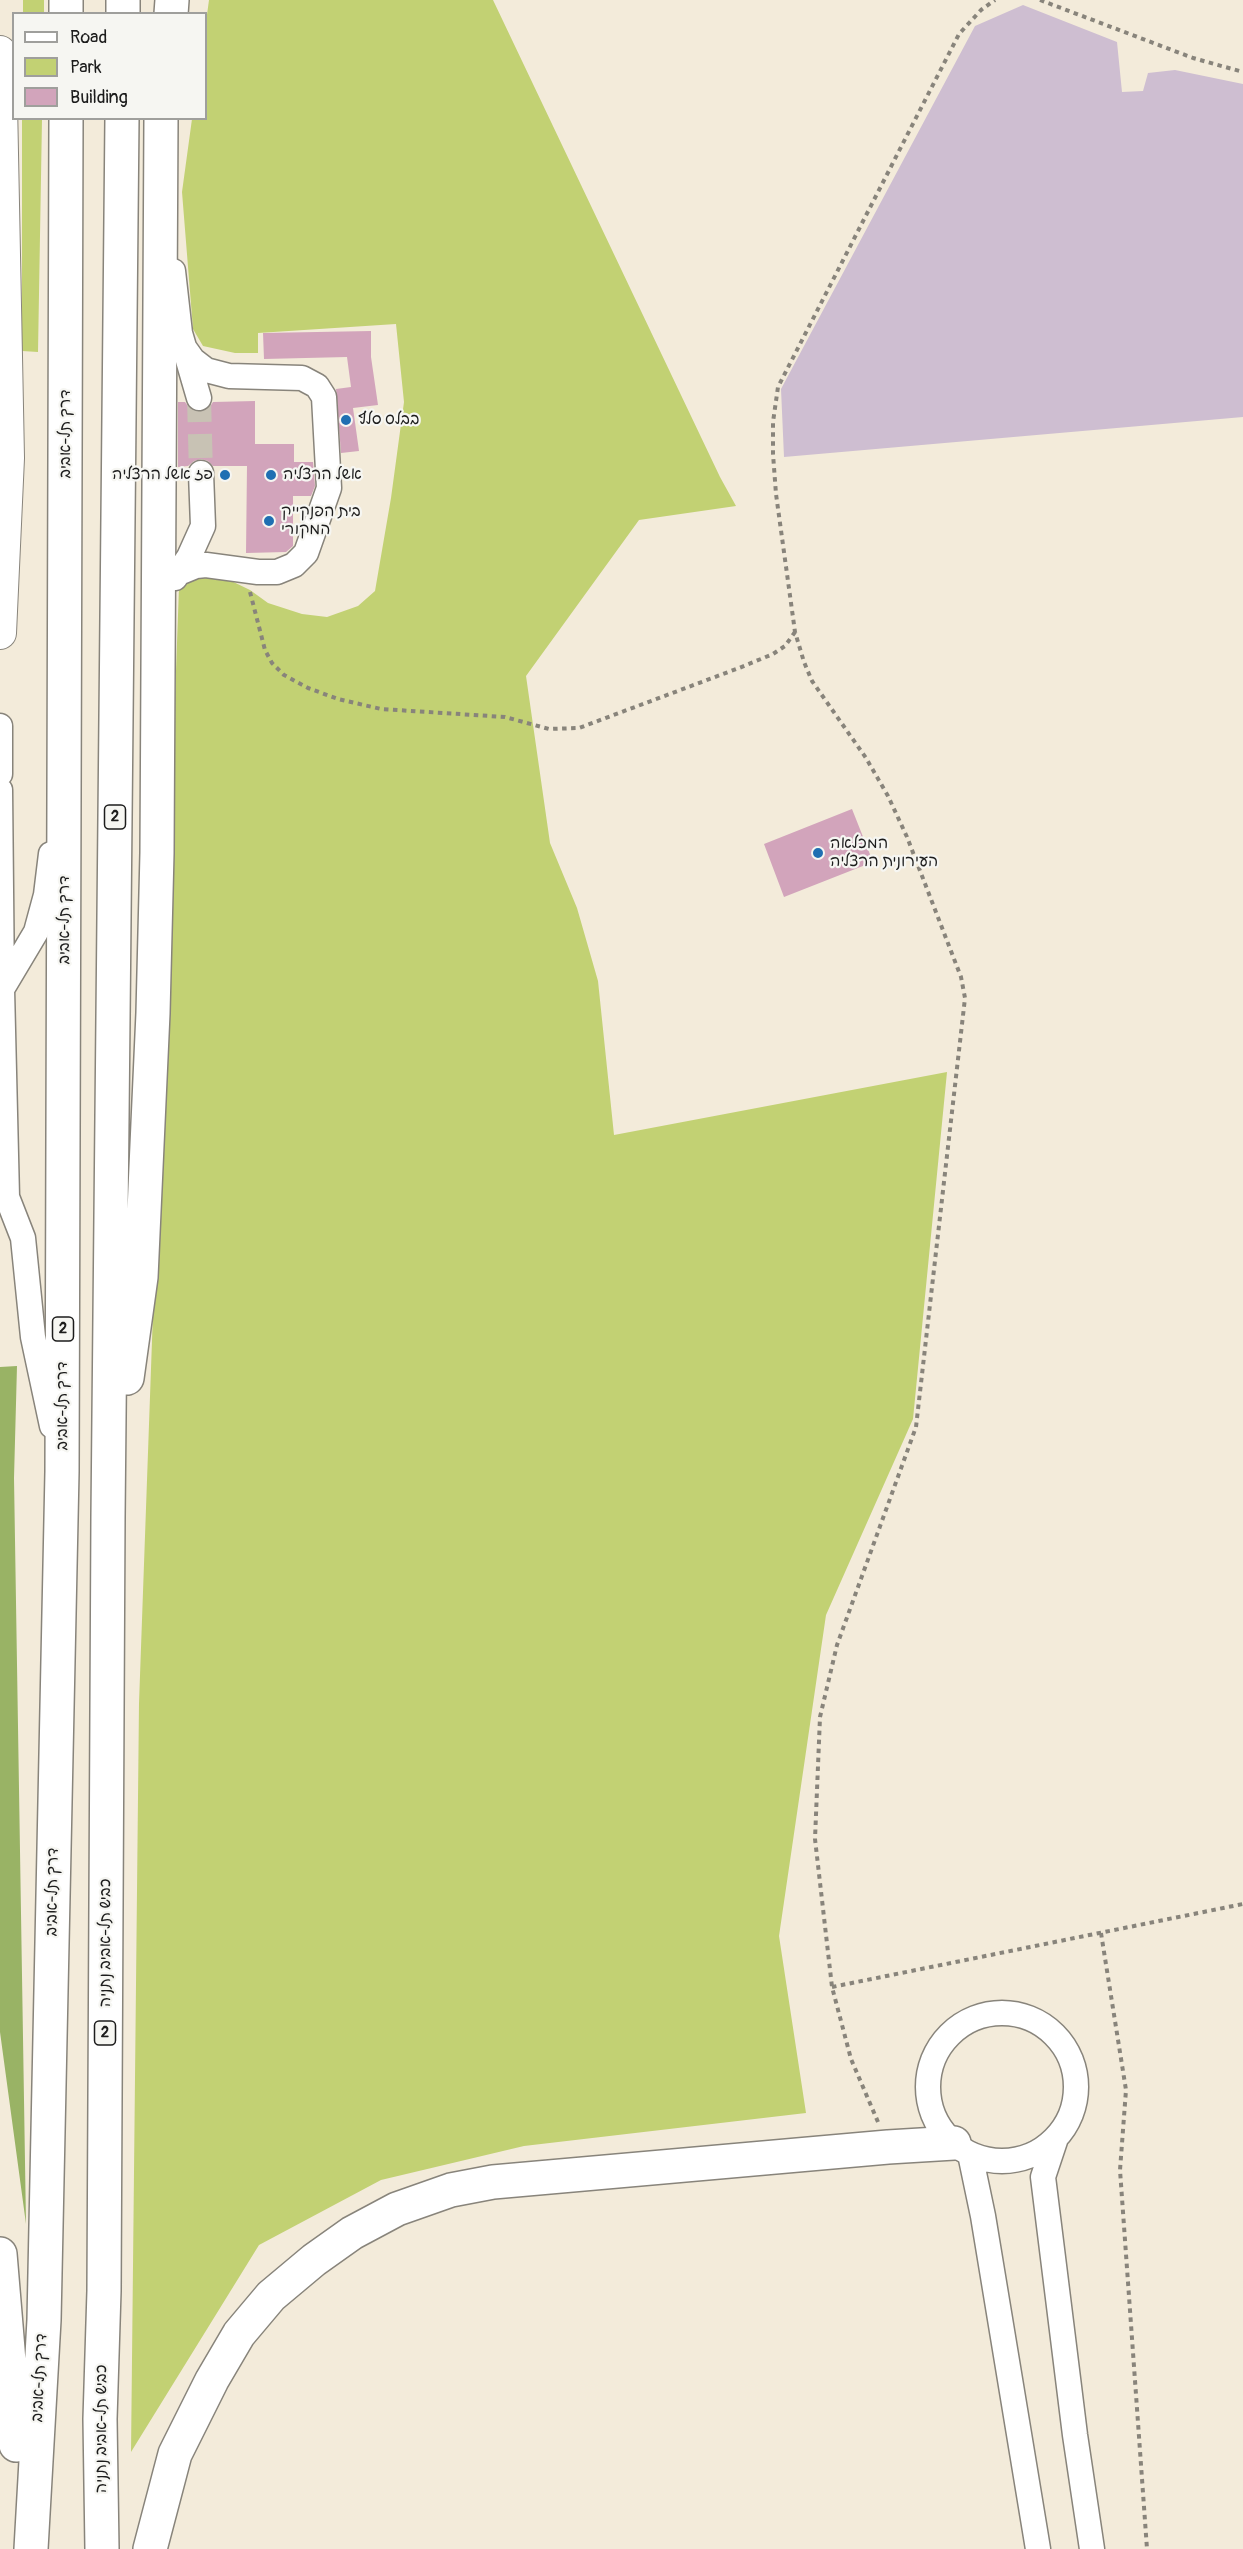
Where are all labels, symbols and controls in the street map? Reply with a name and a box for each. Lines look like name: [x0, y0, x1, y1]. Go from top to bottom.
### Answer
legend: [12, 12, 207, 120]
text: Road: [70, 26, 107, 49]
text: Park: [70, 56, 102, 79]
text: Building: [70, 86, 128, 109]
street label: דרך תל-אביב: [56, 390, 76, 478]
place label: בבלס סלף: [358, 410, 420, 430]
marker: בבלס סלף: [339, 413, 353, 427]
place label: פז אשל הרצליה: [112, 465, 213, 485]
place label: אשל הרצליה: [283, 465, 362, 485]
marker: פז אשל הרצליה: [218, 468, 232, 482]
marker: אשל הרצליה: [264, 468, 278, 482]
place label: בית הפנקייק המקורי: [281, 502, 361, 540]
marker: בית הפנקייק המקורי: [262, 514, 276, 528]
road number: 2: [104, 805, 126, 829]
place label: המכלאה העירונית הרצליה: [830, 834, 938, 872]
marker: המכלאה העירונית הרצליה: [811, 846, 825, 860]
street label: דרך תל-אביב: [55, 876, 75, 964]
road number: 2: [52, 1317, 74, 1341]
street label: דרך תל-אביב: [53, 1362, 73, 1450]
street label: דרך תל-אביב: [43, 1847, 63, 1937]
street label: כביש תל-אביב נתניה: [96, 1879, 116, 2007]
road number: 2: [94, 2021, 116, 2045]
street label: דרך תל-אביב: [28, 2333, 52, 2423]
street label: כביש תל-אביב נתניה: [92, 2365, 112, 2493]

